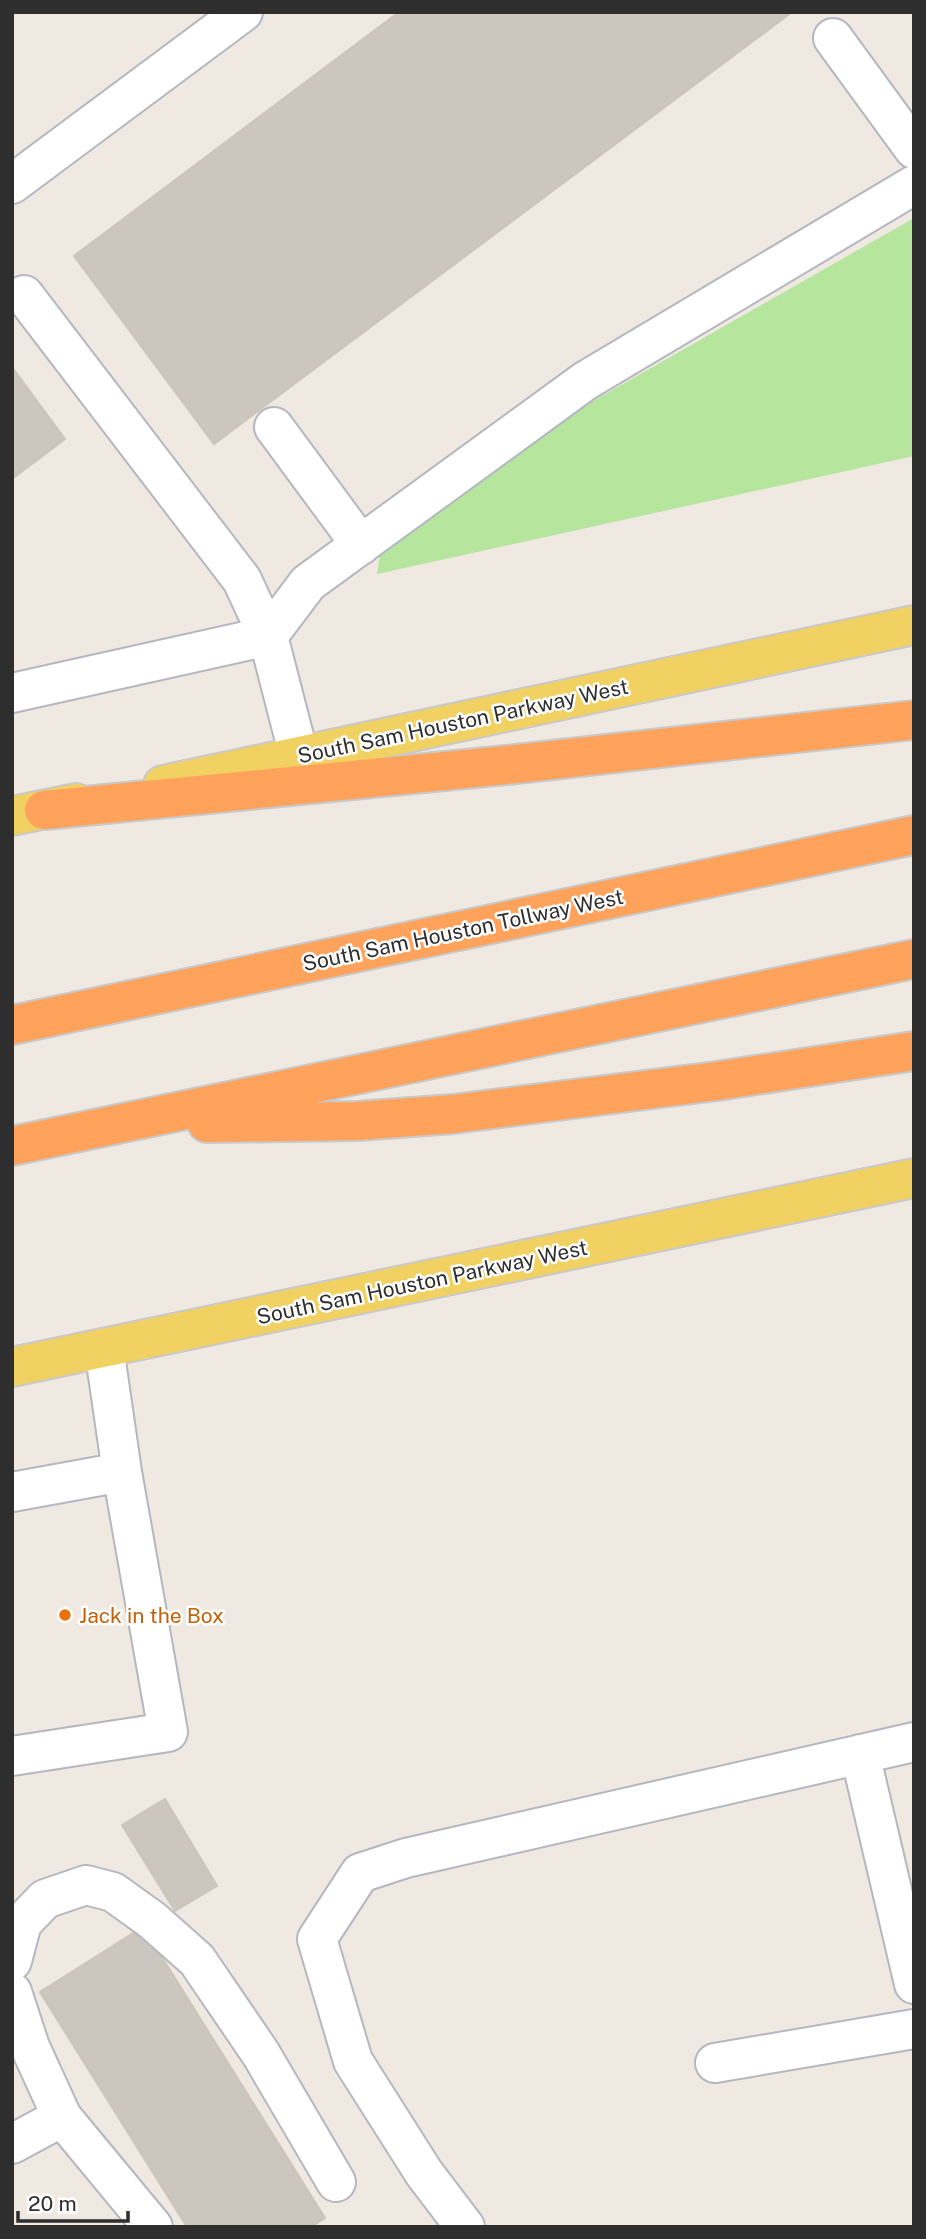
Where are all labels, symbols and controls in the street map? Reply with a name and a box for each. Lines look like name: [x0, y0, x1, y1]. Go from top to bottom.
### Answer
street label: South Sam Houston Parkway West: [295, 674, 631, 768]
street label: South Sam Houston Tollway West: [300, 884, 626, 976]
street label: South Sam Houston Parkway West: [254, 1235, 590, 1329]
place label: Jack in the Box: [79, 1603, 224, 1628]
marker: Jack in the Box: [57, 1607, 73, 1623]
scale bar: [18, 2180, 128, 2224]
text: 20 m: [28, 2191, 77, 2216]

